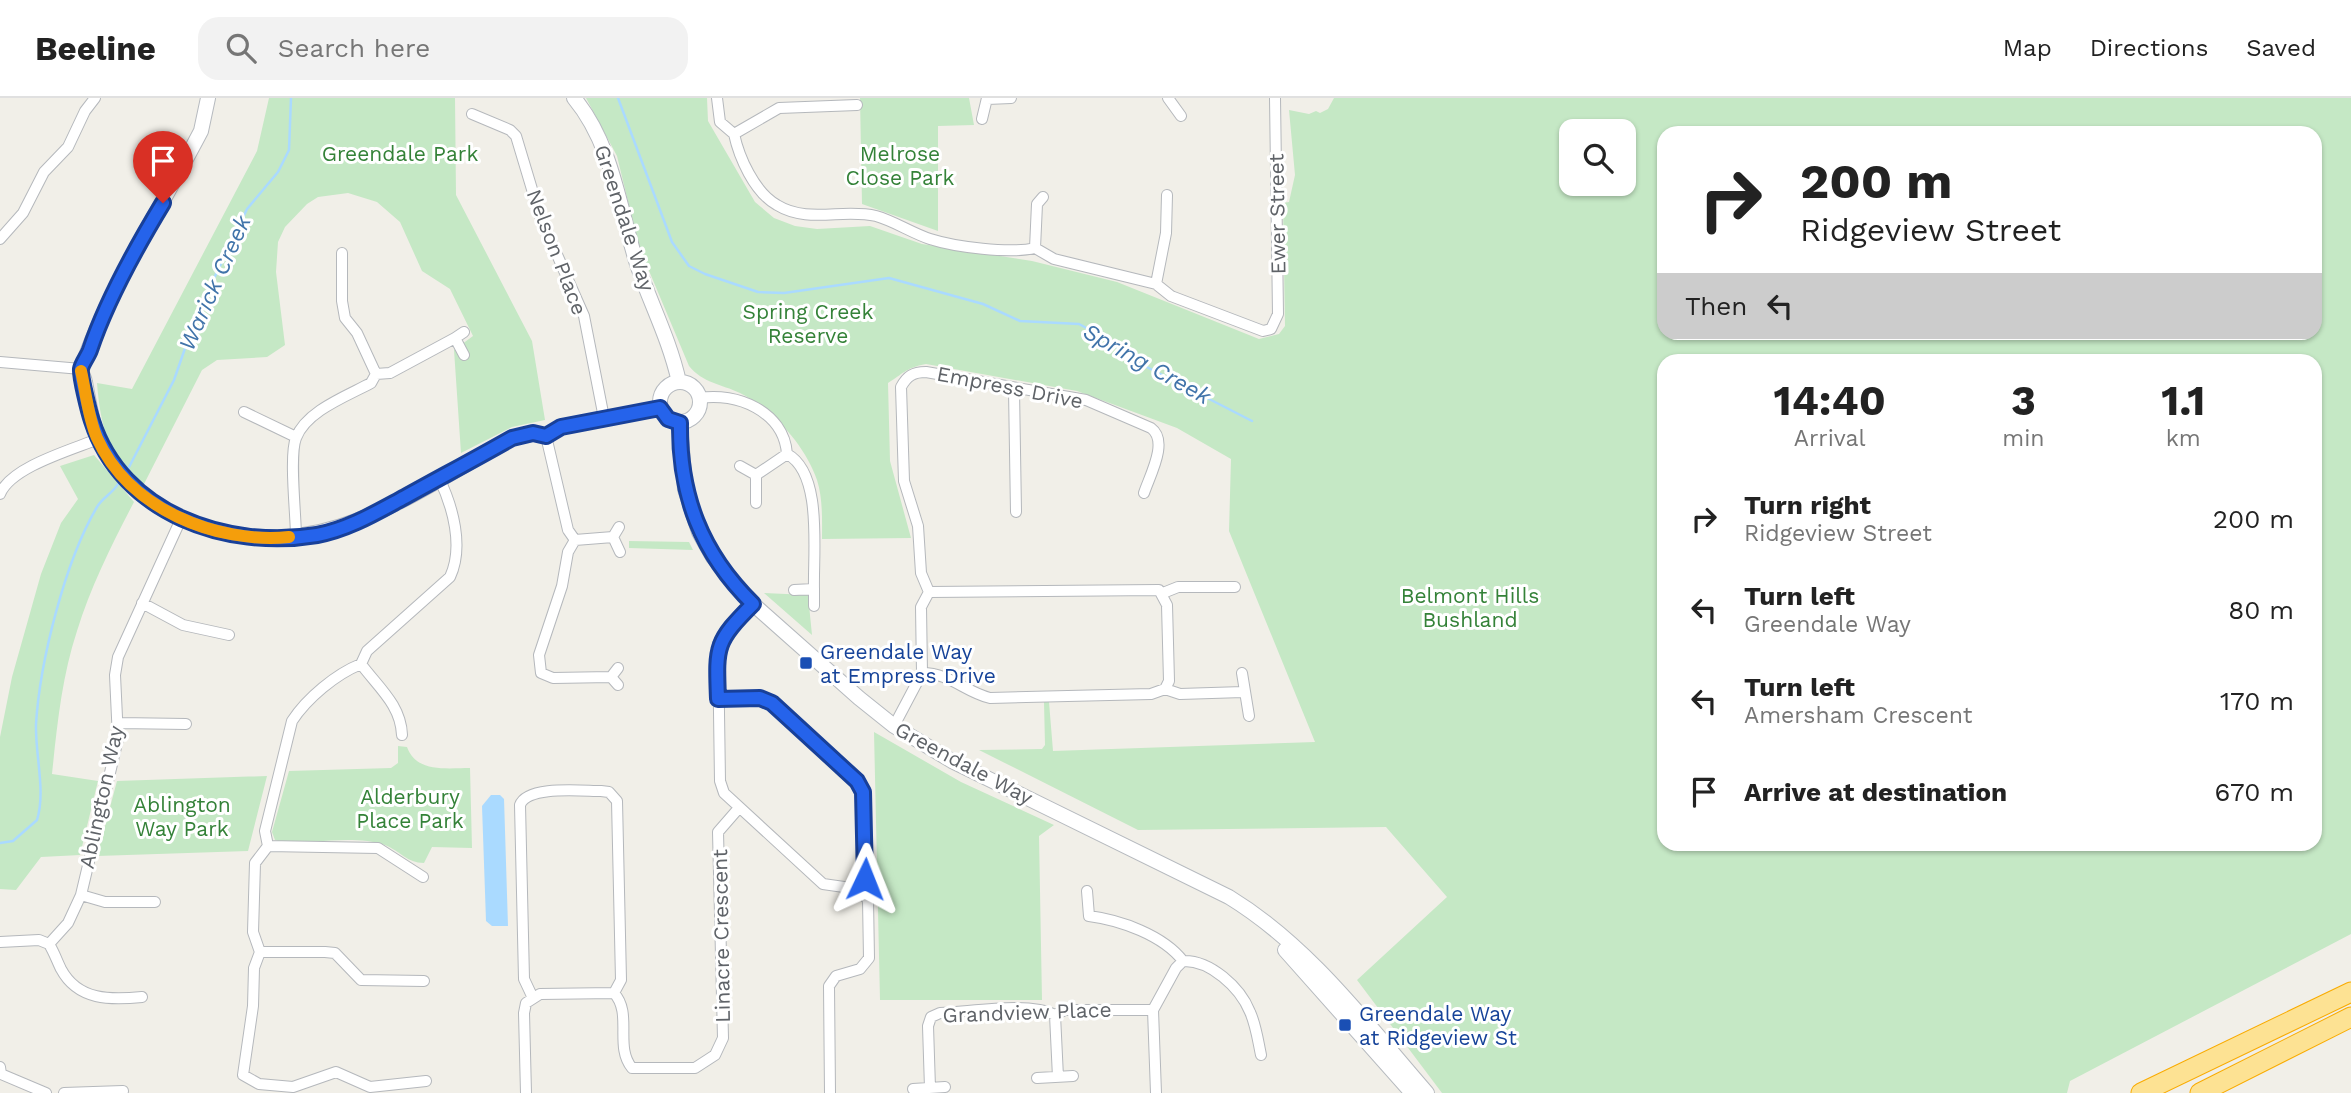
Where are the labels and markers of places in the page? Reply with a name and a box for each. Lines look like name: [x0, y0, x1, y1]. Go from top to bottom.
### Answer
pin: [133, 131, 193, 203]
place label: Greendale Way at Empress Drive: [820, 639, 996, 688]
marker: Greendale Way at Empress Drive: [798, 655, 814, 671]
place label: Greendale Way at Ridgeview St: [1359, 1001, 1517, 1050]
marker: Greendale Way at Ridgeview St: [1337, 1017, 1353, 1033]

